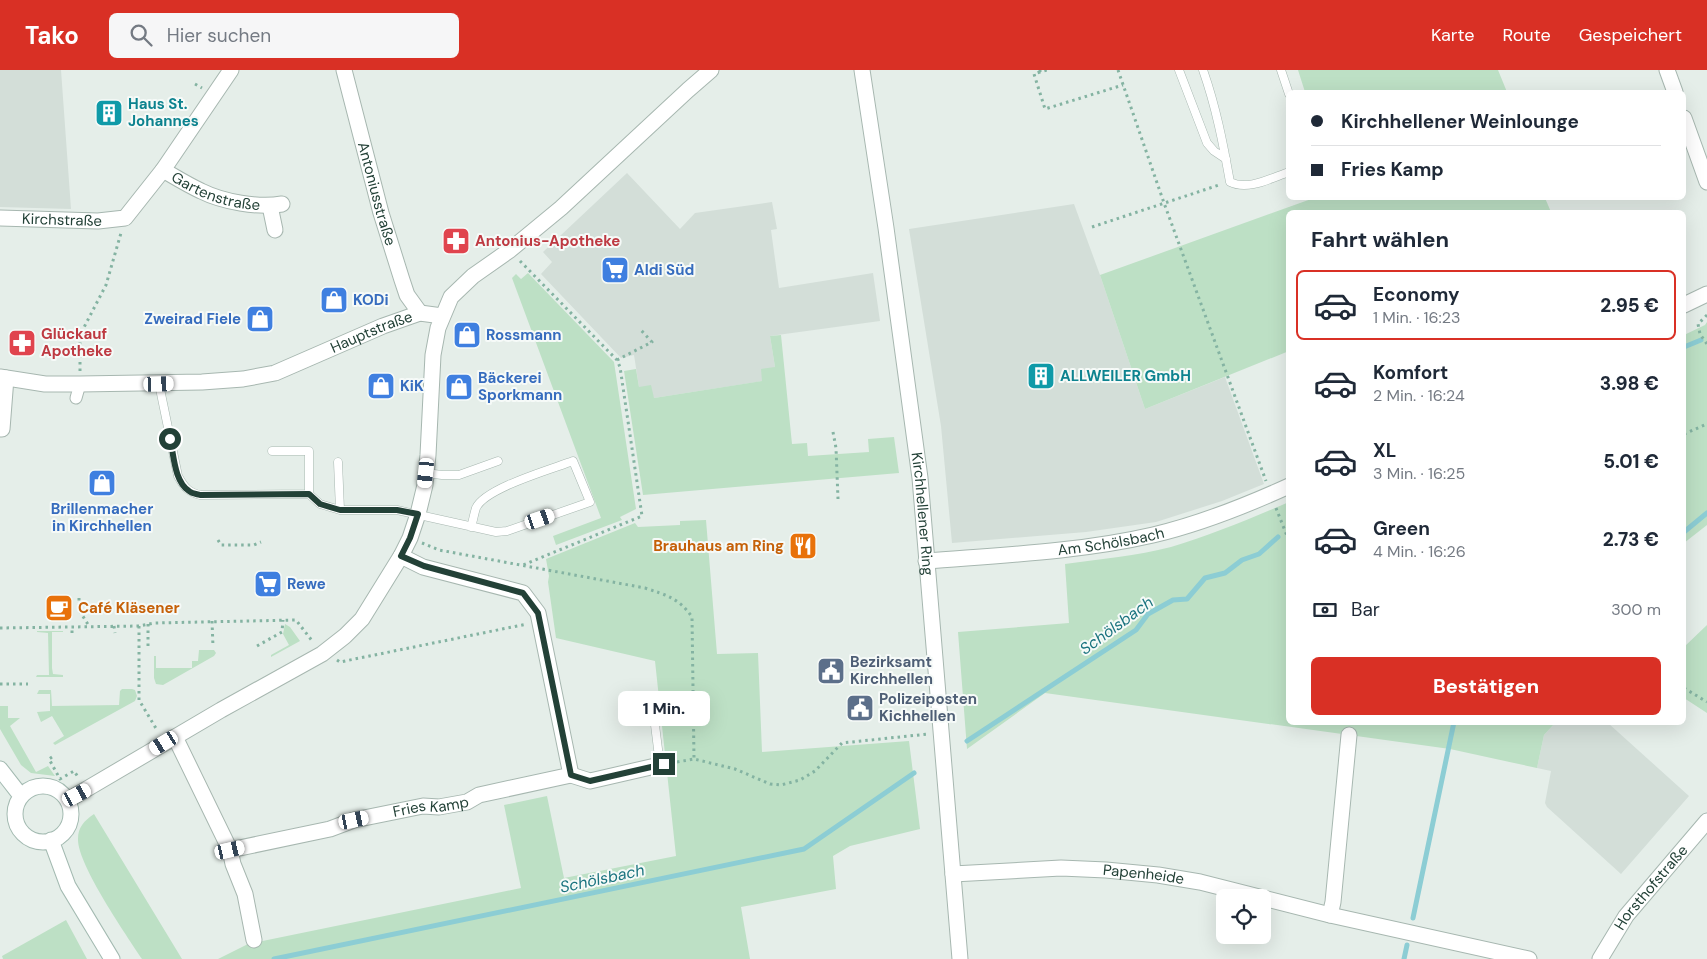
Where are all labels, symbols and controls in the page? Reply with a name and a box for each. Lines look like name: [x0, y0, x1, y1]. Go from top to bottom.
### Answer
search box: [109, 13, 459, 58]
text: Tako: [25, 20, 79, 51]
icon: search: [127, 21, 155, 49]
text: Hier suchen: [167, 23, 271, 48]
text: Karte: [1431, 23, 1475, 47]
text: Route: [1503, 23, 1551, 47]
text: Gespeichert: [1579, 23, 1682, 47]
place label: Haus St. Johannes: [128, 94, 199, 131]
building icon: Haus St. Johannes: [94, 98, 124, 128]
text: Kirchhellener Weinlounge: [1341, 109, 1579, 134]
street label: Antoniusstraße: [353, 140, 401, 248]
text: Fries Kamp: [1341, 157, 1444, 182]
street label: Gartenstraße: [168, 167, 261, 215]
street label: Kirchstraße: [22, 209, 102, 231]
text: Fahrt wählen: [1311, 225, 1449, 254]
pharmacy icon: Antonius-Apotheke: [441, 226, 471, 256]
place label: Antonius-Apotheke: [475, 231, 620, 251]
supermarket icon: Aldi Süd: [600, 255, 630, 285]
place label: Aldi Süd: [634, 260, 694, 280]
text: Economy: [1373, 282, 1460, 307]
icon: car: [1313, 283, 1358, 328]
shop icon: KODi: [319, 285, 349, 315]
place label: KODi: [353, 290, 389, 310]
text: 2.95 €: [1600, 293, 1659, 318]
shop icon: Zweirad Fiele: [245, 304, 275, 334]
street label: Hauptstraße: [327, 306, 415, 358]
text: 1 Min. · 16:23: [1373, 307, 1461, 328]
place label: Zweirad Fiele: [144, 309, 241, 329]
shop icon: Rossmann: [452, 320, 482, 350]
place label: Glückauf Apotheke: [41, 324, 112, 361]
place label: Rossmann: [486, 325, 562, 345]
pharmacy icon: Glückauf Apotheke: [7, 328, 37, 358]
text: Komfort: [1373, 360, 1448, 385]
building icon: ALLWEILER GmbH: [1026, 361, 1056, 391]
icon: car: [1313, 361, 1358, 406]
place label: ALLWEILER GmbH: [1060, 366, 1191, 386]
place label: Bäckerei Sporkmann: [478, 368, 562, 405]
shop icon: KiK: [366, 371, 396, 401]
text: 3.98 €: [1600, 371, 1659, 396]
shop icon: Bäckerei Sporkmann: [444, 372, 474, 402]
car: [143, 376, 174, 392]
place label: KiK: [400, 376, 424, 396]
text: 2 Min. · 16:24: [1373, 385, 1465, 406]
route start: [159, 428, 181, 450]
text: XL: [1373, 438, 1396, 463]
icon: car: [1313, 439, 1358, 484]
text: 5.01 €: [1603, 449, 1659, 474]
street label: Kirchhellener Ring: [907, 451, 938, 576]
car: [416, 457, 435, 489]
text: 3 Min. · 16:25: [1373, 463, 1465, 484]
shop icon: Brillenmacher in Kirchhellen: [87, 468, 117, 498]
place label: Brillenmacher in Kirchhellen: [51, 499, 153, 536]
car: [523, 507, 556, 531]
text: Green: [1373, 516, 1430, 541]
icon: car: [1313, 517, 1358, 562]
street label: Am Schölsbach: [1057, 523, 1166, 560]
text: 2.73 €: [1603, 527, 1659, 552]
restaurant icon: Brauhaus am Ring: [788, 531, 818, 561]
place label: Brauhaus am Ring: [653, 536, 784, 556]
text: 4 Min. · 16:26: [1373, 541, 1466, 562]
supermarket icon: Rewe: [253, 569, 283, 599]
place label: Rewe: [287, 574, 326, 594]
water label: Schölsbach: [1075, 592, 1157, 659]
cafe icon: Café Kläsener: [44, 593, 74, 623]
icon: cash: [1311, 596, 1339, 624]
text: Bar: [1351, 597, 1380, 622]
place label: Café Kläsener: [78, 598, 180, 618]
text: 300 m: [1611, 599, 1661, 620]
place label: Bezirksamt Kirchhellen: [850, 652, 933, 689]
public building icon: Bezirksamt Kirchhellen: [816, 656, 846, 686]
button: Bestätigen: [1311, 657, 1661, 715]
place label: Polizeiposten Kichhellen: [879, 689, 977, 726]
callout: 1 Min.: [618, 692, 710, 726]
public building icon: Polizeiposten Kichhellen: [845, 693, 875, 723]
text: 1 Min.: [643, 698, 685, 719]
car: [147, 729, 180, 757]
route end: [653, 753, 675, 775]
car: [60, 781, 93, 809]
street label: Fries Kamp: [391, 792, 470, 822]
car: [337, 810, 370, 830]
car: [213, 839, 246, 861]
street label: Horsthofstraße: [1610, 841, 1692, 934]
water label: Schölsbach: [558, 859, 646, 898]
street label: Papenheide: [1102, 860, 1186, 889]
map controls: [1216, 889, 1271, 944]
button: locate: [1216, 889, 1271, 944]

